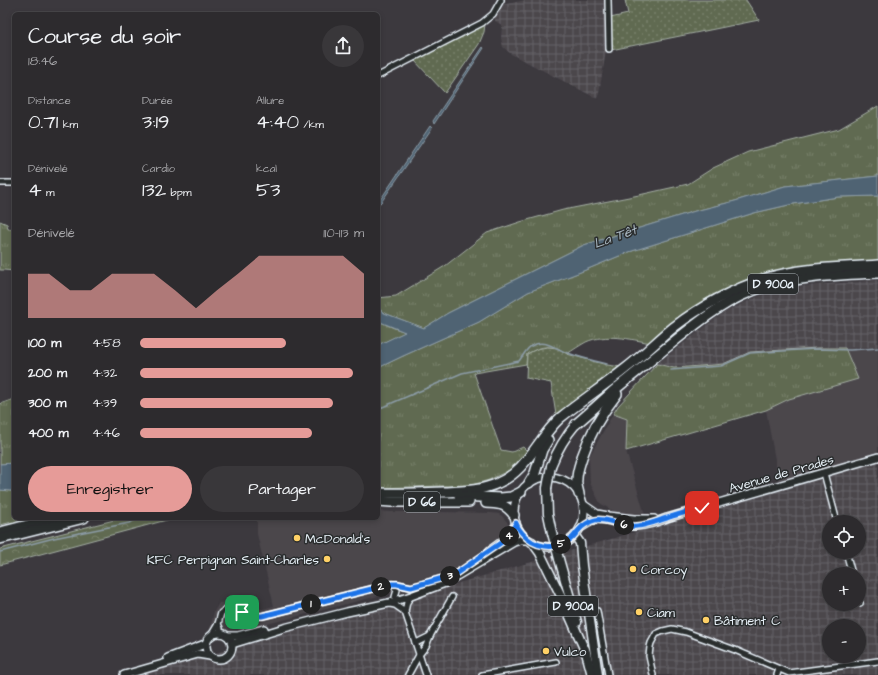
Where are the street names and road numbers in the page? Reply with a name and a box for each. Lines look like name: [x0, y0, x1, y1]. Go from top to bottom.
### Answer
road number: D 900a: [748, 274, 798, 294]
street label: Avenue de Prades: [727, 450, 836, 498]
road number: D 66: [404, 492, 440, 512]
road number: D 900a: [548, 596, 598, 616]

